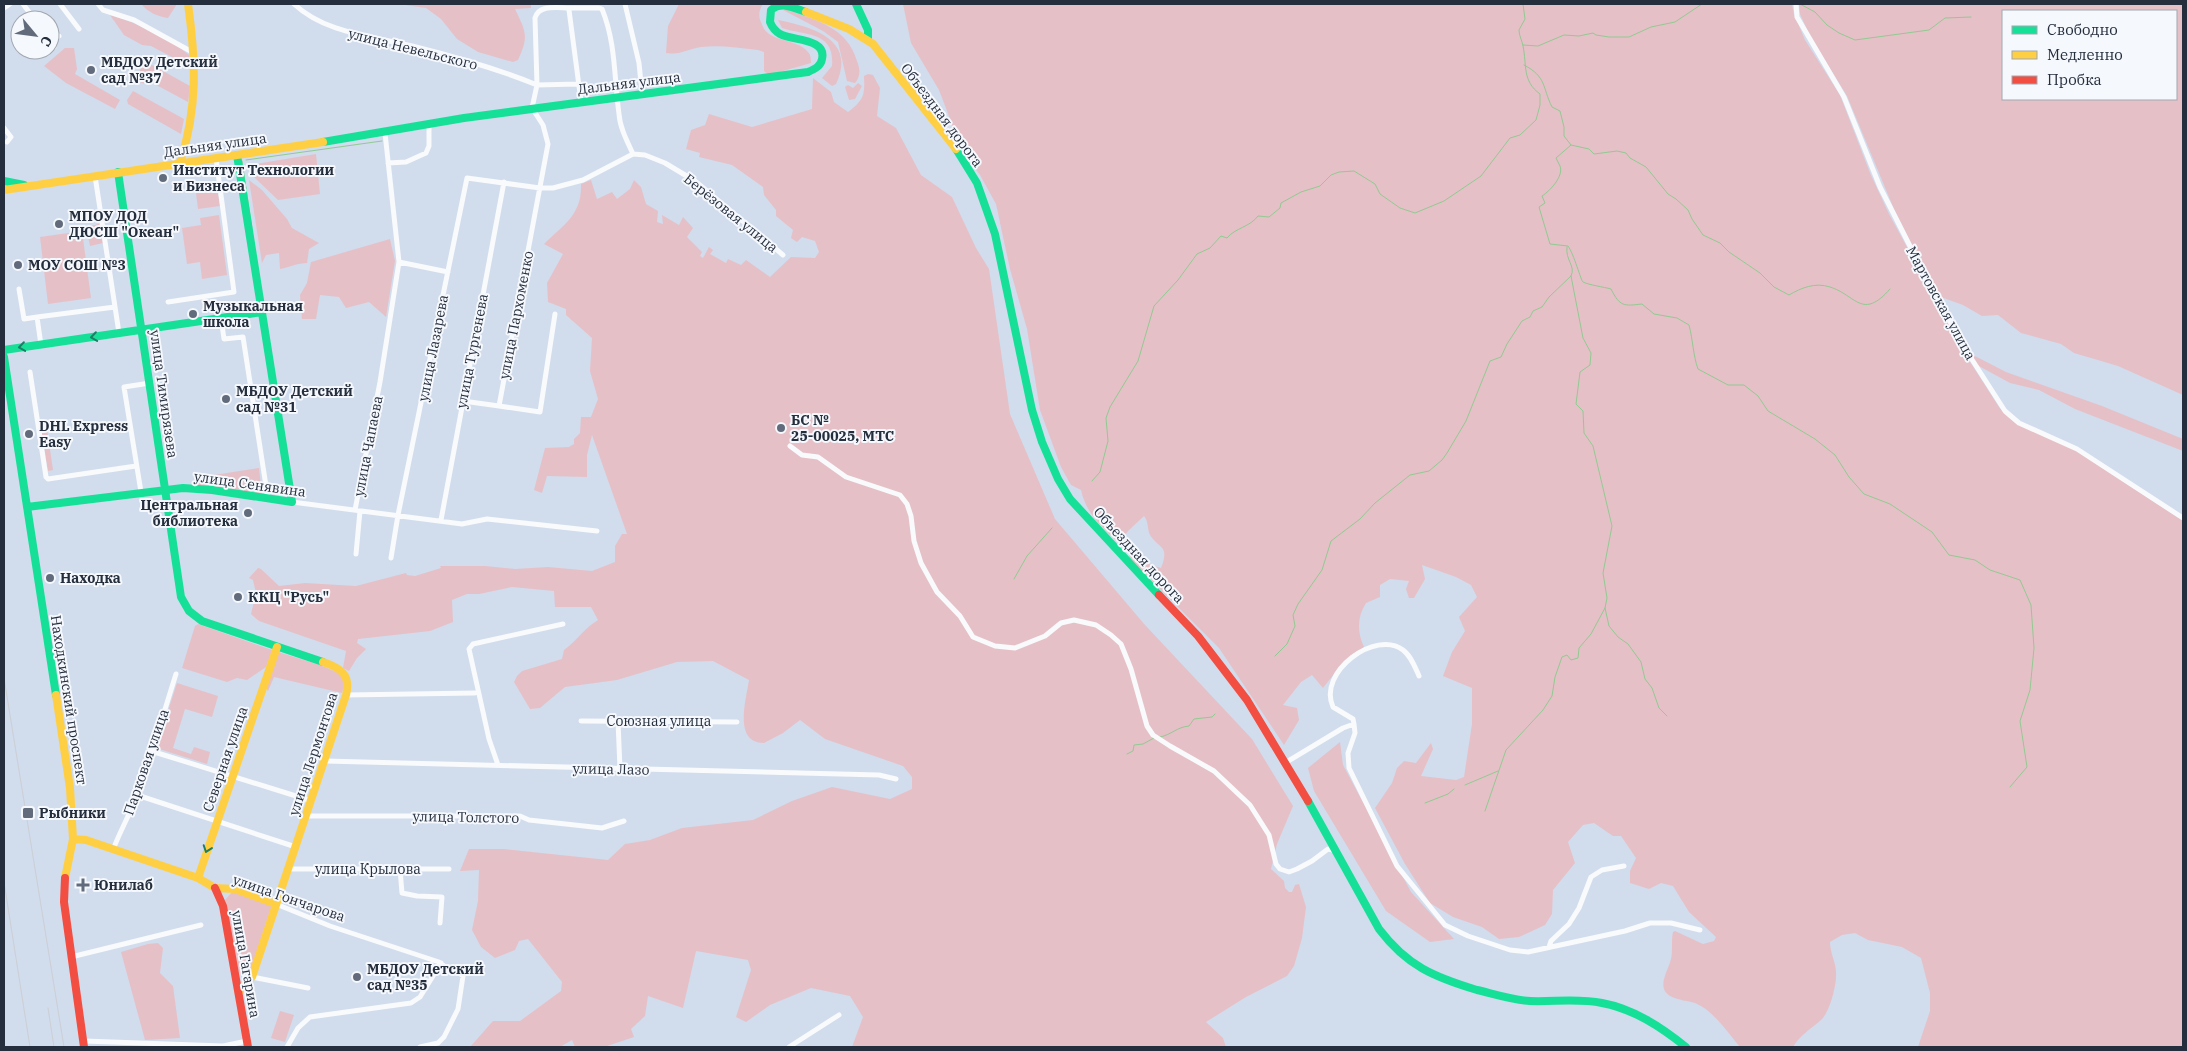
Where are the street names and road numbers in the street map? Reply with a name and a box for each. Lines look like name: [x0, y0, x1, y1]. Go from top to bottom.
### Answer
street label: улица Невельского: [346, 24, 480, 74]
street label: Объездная дорога: [897, 60, 987, 171]
street label: Дальняя улица: [576, 68, 682, 98]
street label: Дальняя улица: [162, 129, 268, 161]
street label: Берёзовая улица: [680, 170, 782, 257]
street label: Мартовская улица: [1902, 243, 1980, 363]
street label: улица Пархоменко: [495, 249, 537, 381]
street label: улица Тургенева: [452, 292, 492, 410]
street label: улица Лазарева: [414, 293, 452, 403]
street label: улица Тимирязева: [146, 329, 182, 460]
street label: улица Чапаева: [349, 394, 387, 498]
street label: улица Сенявина: [193, 467, 307, 501]
street label: Объездная дорога: [1090, 503, 1189, 607]
street label: Находкинский проспект: [47, 614, 91, 786]
street label: улица Лермонтова: [285, 690, 342, 818]
street label: Северная улица: [199, 704, 252, 814]
street label: Парковая улица: [119, 706, 173, 818]
street label: Союзная улица: [607, 712, 712, 730]
street label: улица Лазо: [572, 759, 650, 779]
street label: улица Толстого: [413, 807, 520, 827]
street label: улица Крылова: [315, 860, 421, 878]
street label: улица Гончарова: [231, 870, 348, 926]
street label: улица Гагарина: [228, 909, 264, 1019]

